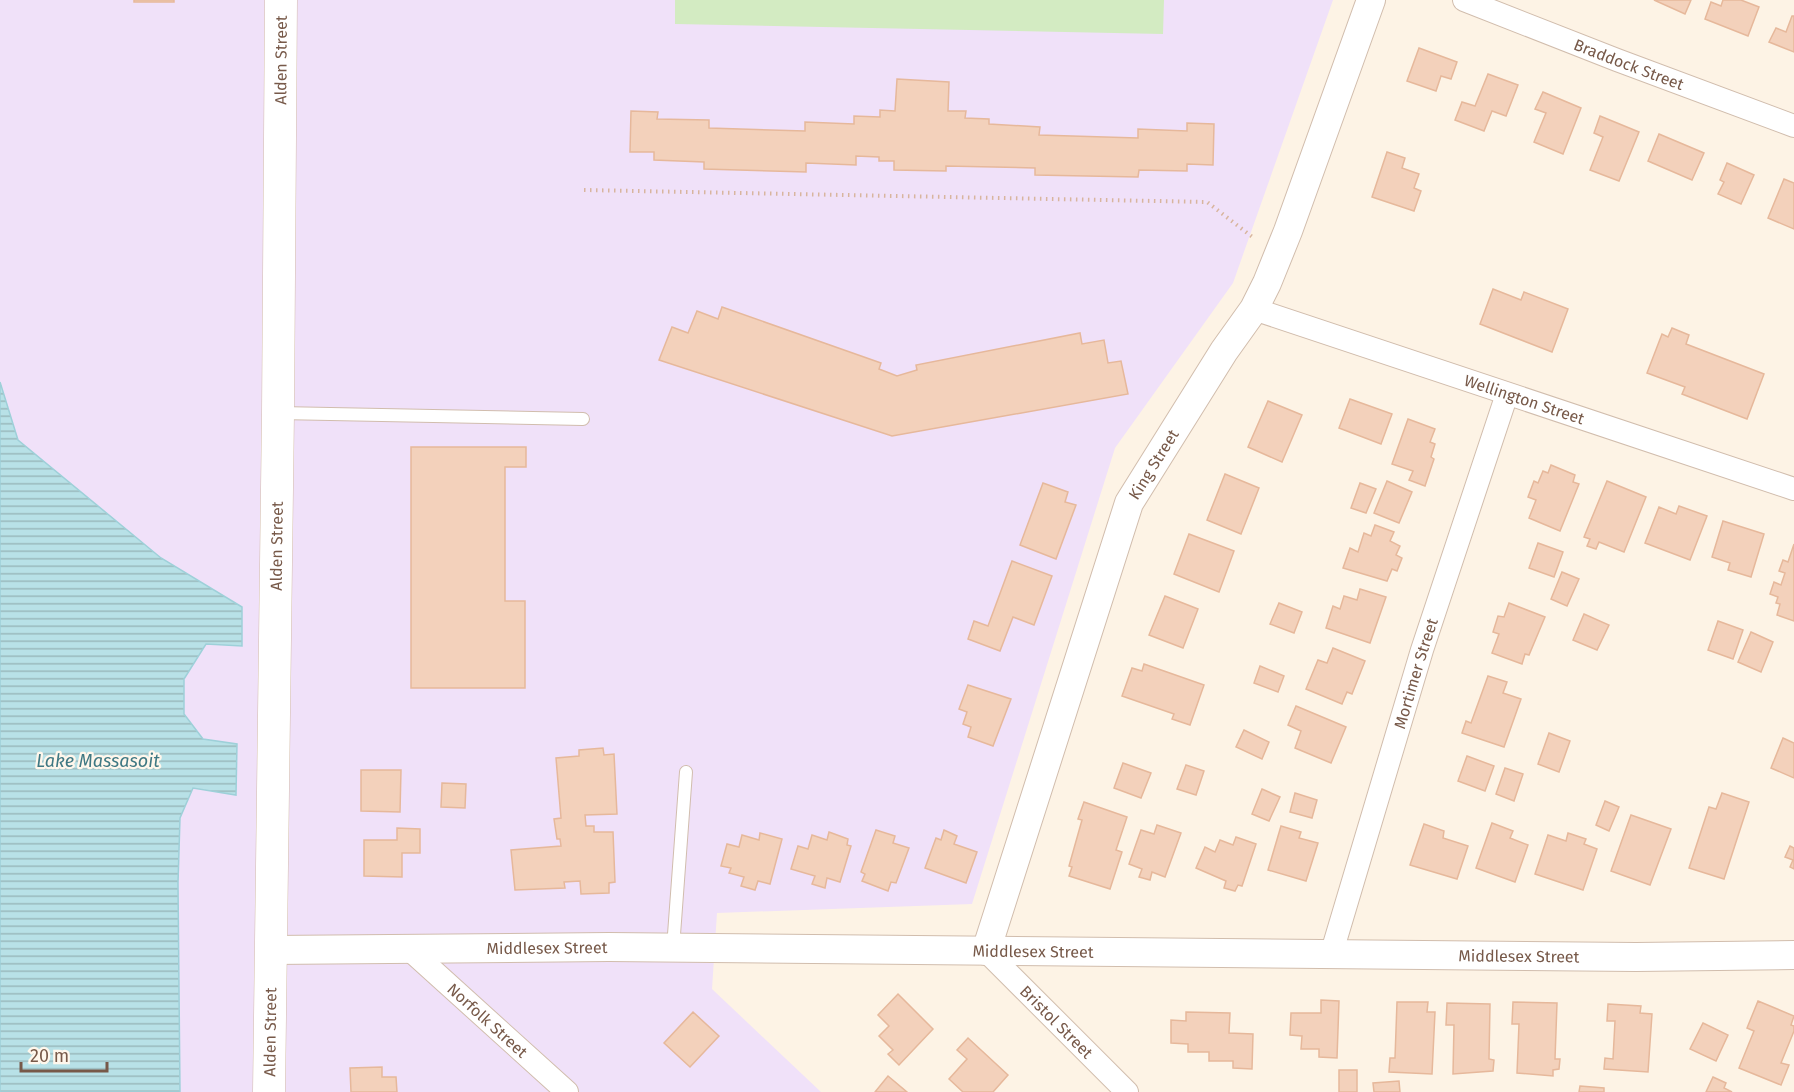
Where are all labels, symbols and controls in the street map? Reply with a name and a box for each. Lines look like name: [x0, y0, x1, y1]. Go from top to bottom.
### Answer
street label: Alden Street: [271, 15, 290, 105]
street label: Braddock Street: [1571, 35, 1687, 94]
street label: Wellington Street: [1462, 370, 1587, 428]
street label: King Street: [1124, 425, 1182, 503]
street label: Alden Street: [266, 501, 286, 591]
street label: Mortimer Street: [1390, 615, 1441, 731]
water label: Lake Massasoit: [36, 750, 160, 772]
street label: Middlesex Street: [486, 938, 608, 958]
street label: Middlesex Street: [972, 941, 1094, 961]
street label: Middlesex Street: [1458, 946, 1580, 966]
street label: Norfolk Street: [444, 979, 532, 1061]
street label: Bristol Street: [1016, 981, 1097, 1062]
street label: Alden Street: [260, 987, 280, 1077]
scale bar: [21, 1035, 106, 1073]
text: 20 m: [30, 1045, 69, 1067]

